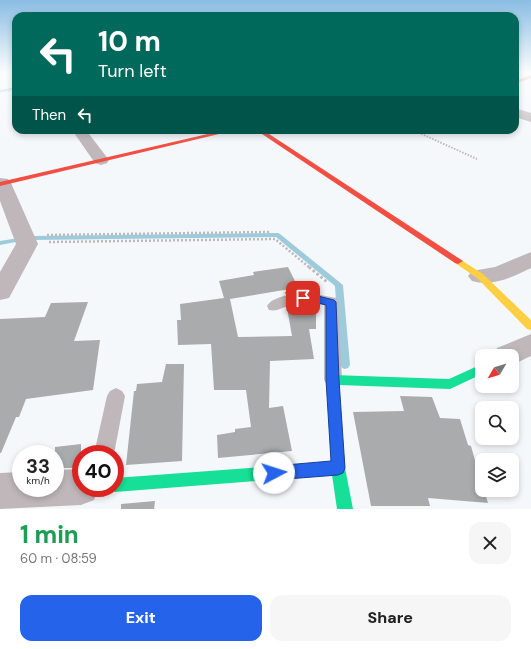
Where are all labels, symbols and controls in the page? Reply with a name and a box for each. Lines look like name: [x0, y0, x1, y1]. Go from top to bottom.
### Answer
text: 10 m: [98, 23, 161, 60]
icon: left: [32, 28, 84, 80]
text: Turn left: [98, 59, 167, 83]
icon: left: [74, 104, 96, 126]
text: Then: [32, 105, 66, 125]
pin: [286, 281, 320, 315]
icon: arrive: [292, 287, 314, 309]
north arrow: [475, 349, 519, 393]
map controls: [475, 349, 519, 497]
button: search: [475, 401, 519, 445]
speed limit sign: 40: [72, 445, 124, 497]
position arrow: [253, 452, 295, 494]
text: 33: [26, 453, 50, 479]
button: layers: [475, 453, 519, 497]
text: km/h: [26, 474, 50, 487]
text: 1 min: [20, 519, 79, 550]
button: close: [469, 522, 511, 564]
text: 60 m · 08:59: [20, 550, 97, 567]
button: Exit: [20, 595, 262, 641]
button: Share: [270, 595, 511, 641]

